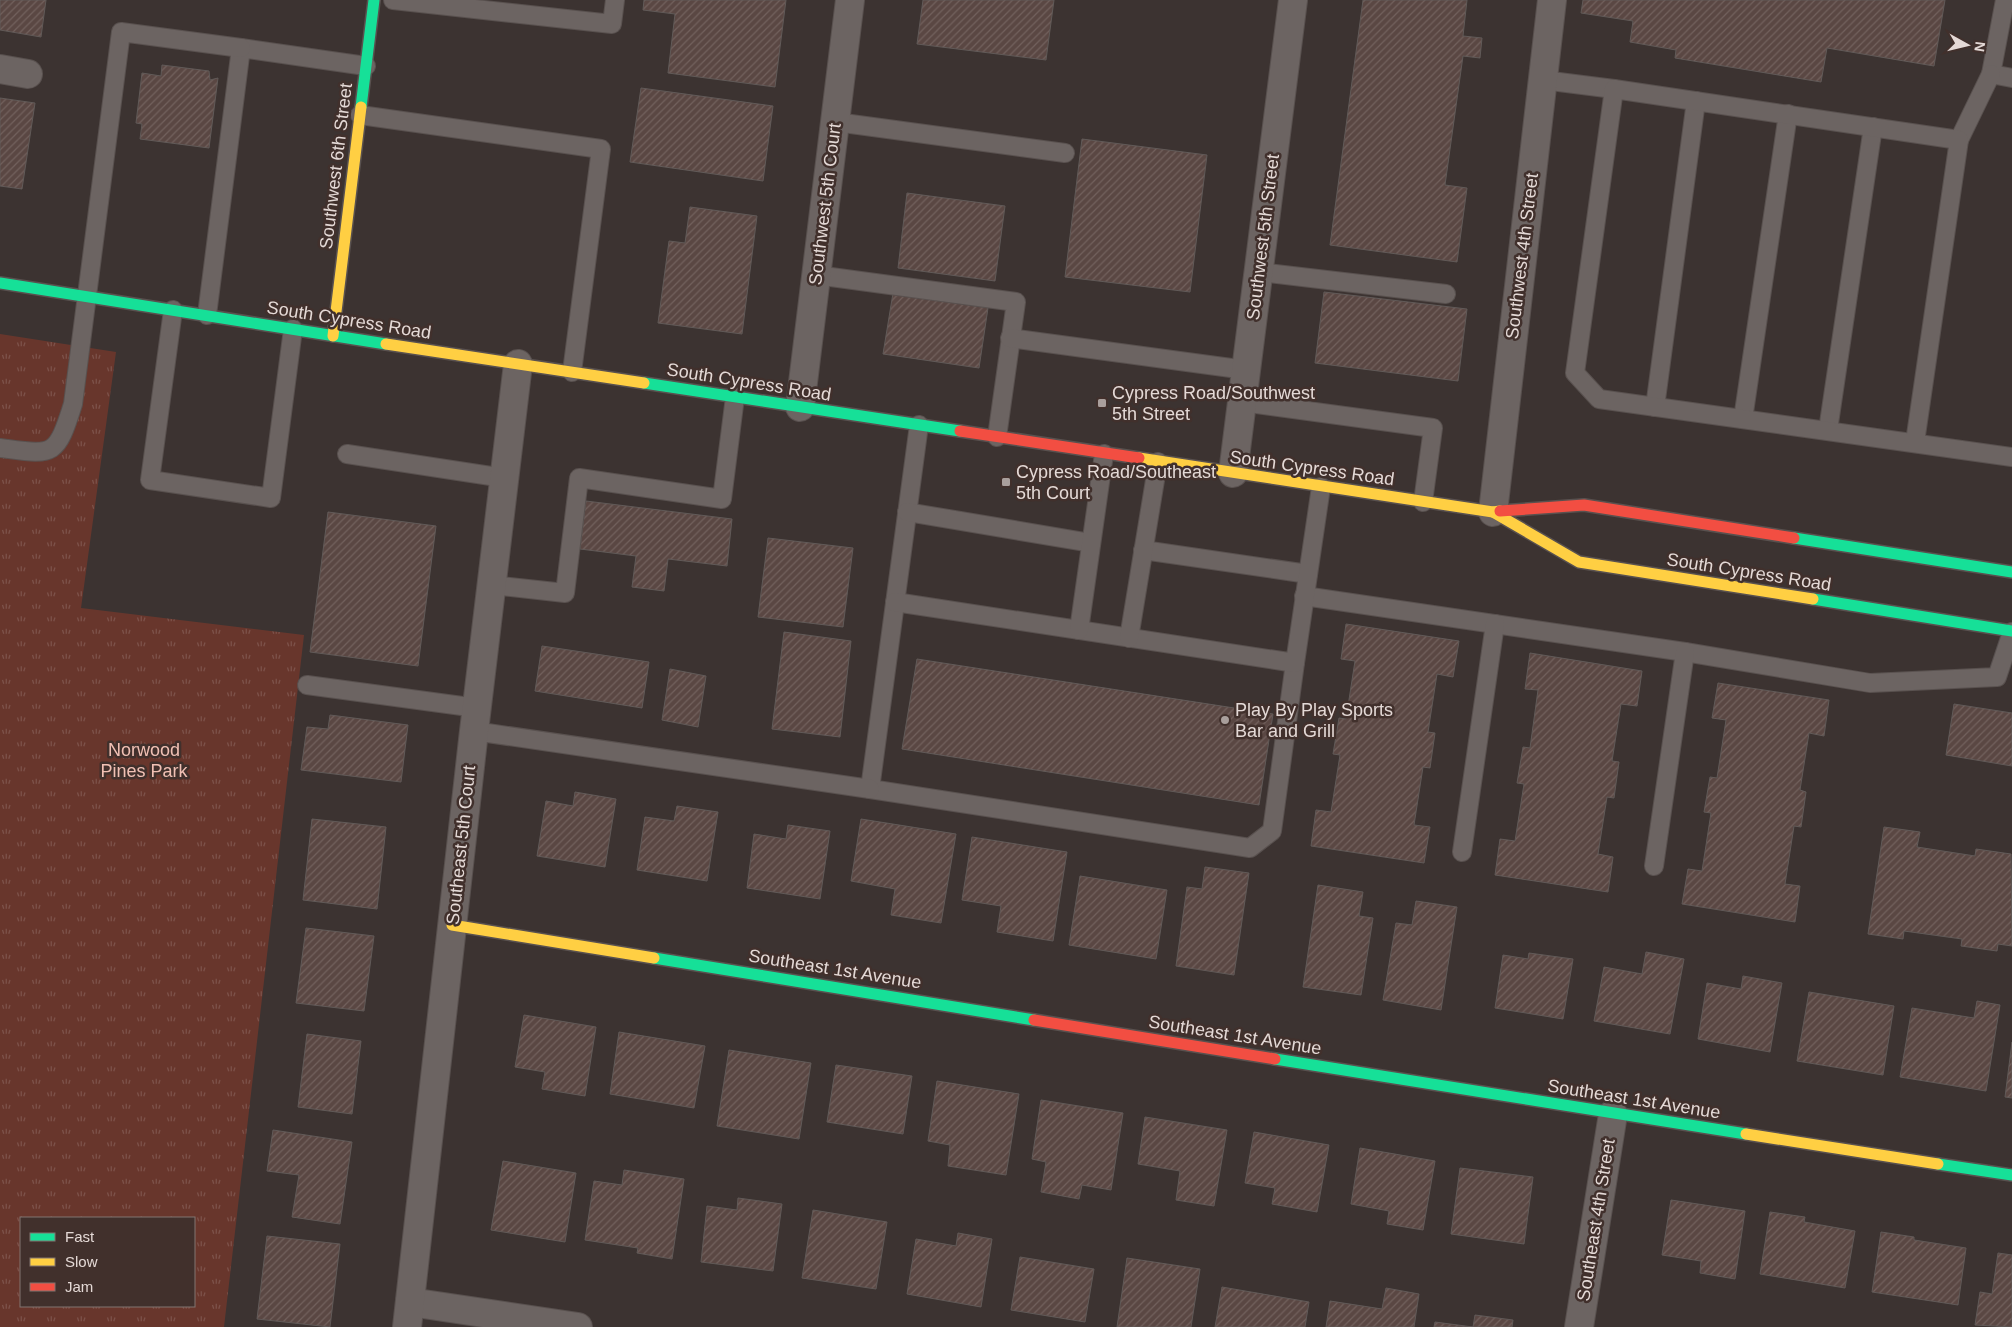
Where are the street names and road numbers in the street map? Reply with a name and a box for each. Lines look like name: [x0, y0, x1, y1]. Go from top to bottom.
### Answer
street label: Southwest 6th Street: [316, 82, 356, 250]
street label: Southwest 5th Court: [805, 122, 845, 286]
street label: Southwest 5th Street: [1243, 153, 1283, 321]
street label: Southwest 4th Street: [1502, 172, 1542, 340]
street label: South Cypress Road: [265, 297, 433, 343]
street label: South Cypress Road: [665, 359, 833, 405]
street label: South Cypress Road: [1228, 447, 1396, 489]
street label: South Cypress Road: [1665, 549, 1833, 595]
street label: Southeast 5th Court: [443, 764, 479, 926]
street label: Southeast 1st Avenue: [747, 945, 923, 993]
street label: Southeast 1st Avenue: [1147, 1011, 1323, 1059]
street label: Southeast 1st Avenue: [1546, 1075, 1722, 1123]
street label: Southeast 4th Street: [1573, 1137, 1619, 1303]

